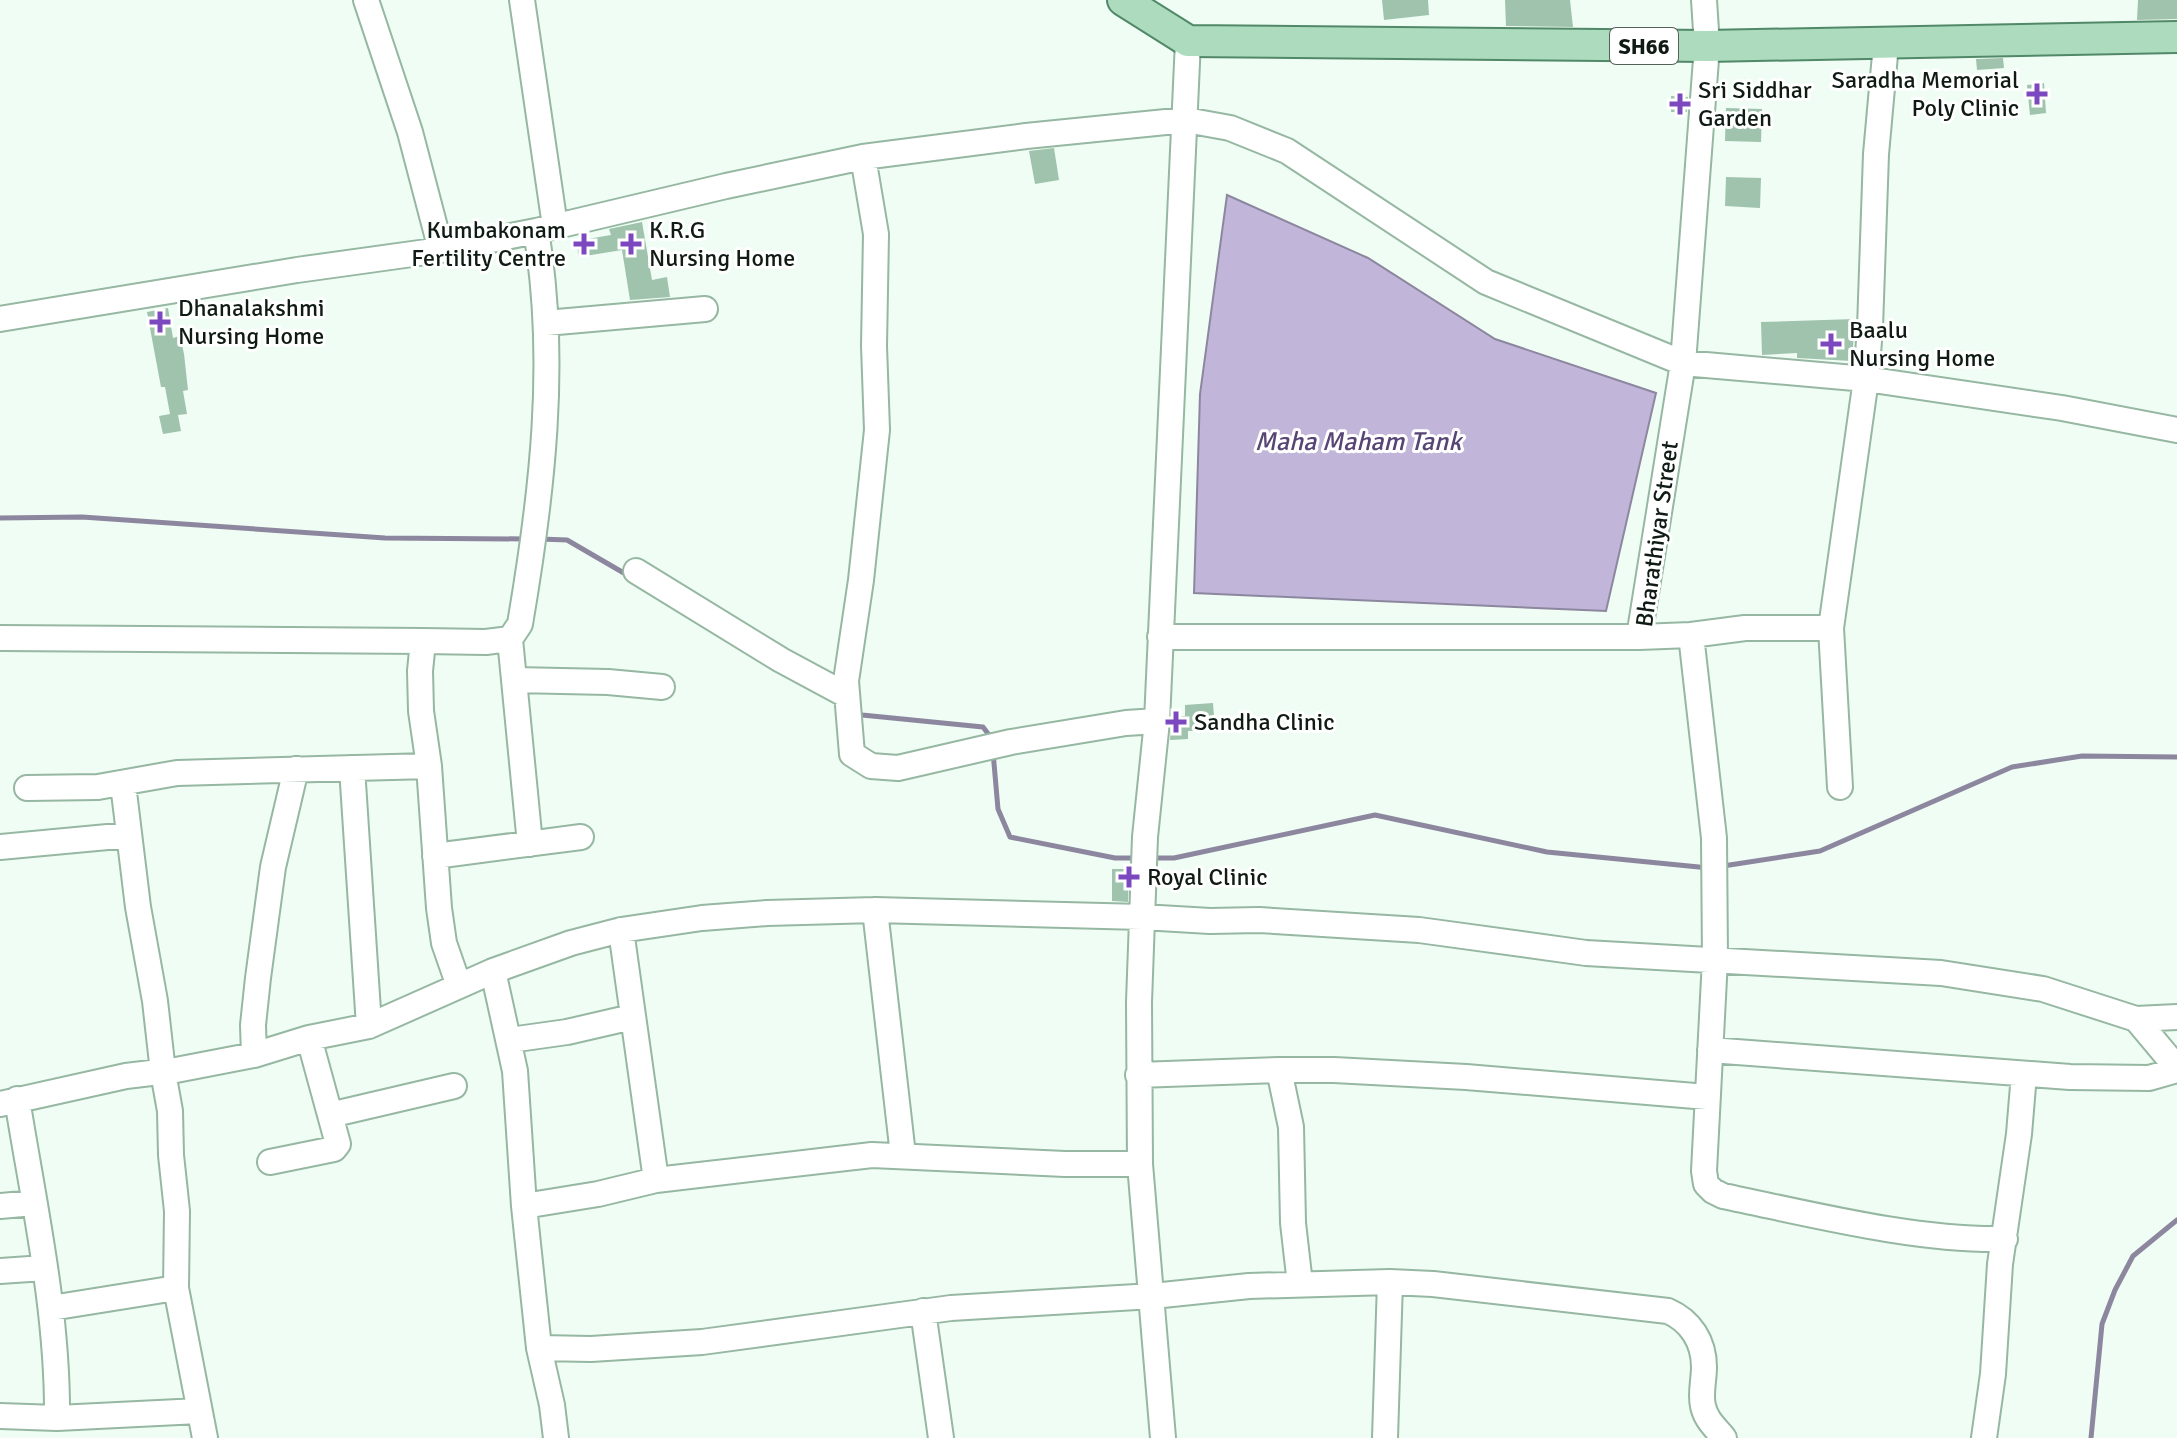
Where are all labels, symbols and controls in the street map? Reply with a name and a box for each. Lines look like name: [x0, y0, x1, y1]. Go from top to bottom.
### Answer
road number: SH66: [1610, 28, 1678, 64]
place label: Saradha Memorial Poly Clinic: [1832, 65, 2019, 123]
place label: Sri Siddhar Garden: [1698, 75, 1812, 133]
marker: Saradha Memorial Poly Clinic: [2026, 83, 2048, 105]
marker: Sri Siddhar Garden: [1669, 93, 1691, 115]
place label: Kumbakonam Fertility Centre: [411, 215, 566, 273]
place label: K.R.G Nursing Home: [649, 215, 795, 273]
marker: Kumbakonam Fertility Centre: [573, 233, 595, 255]
marker: K.R.G Nursing Home: [620, 233, 642, 255]
place label: Dhanalakshmi Nursing Home: [178, 293, 325, 351]
marker: Dhanalakshmi Nursing Home: [149, 311, 171, 333]
place label: Baalu Nursing Home: [1849, 315, 1995, 373]
marker: Baalu Nursing Home: [1820, 333, 1842, 355]
water label: Maha Maham Tank: [1255, 426, 1463, 458]
street label: Bharathiyar Street: [1629, 439, 1685, 629]
place label: Sandha Clinic: [1194, 707, 1335, 737]
marker: Sandha Clinic: [1165, 711, 1187, 733]
place label: Royal Clinic: [1147, 862, 1267, 892]
marker: Royal Clinic: [1118, 866, 1140, 888]

